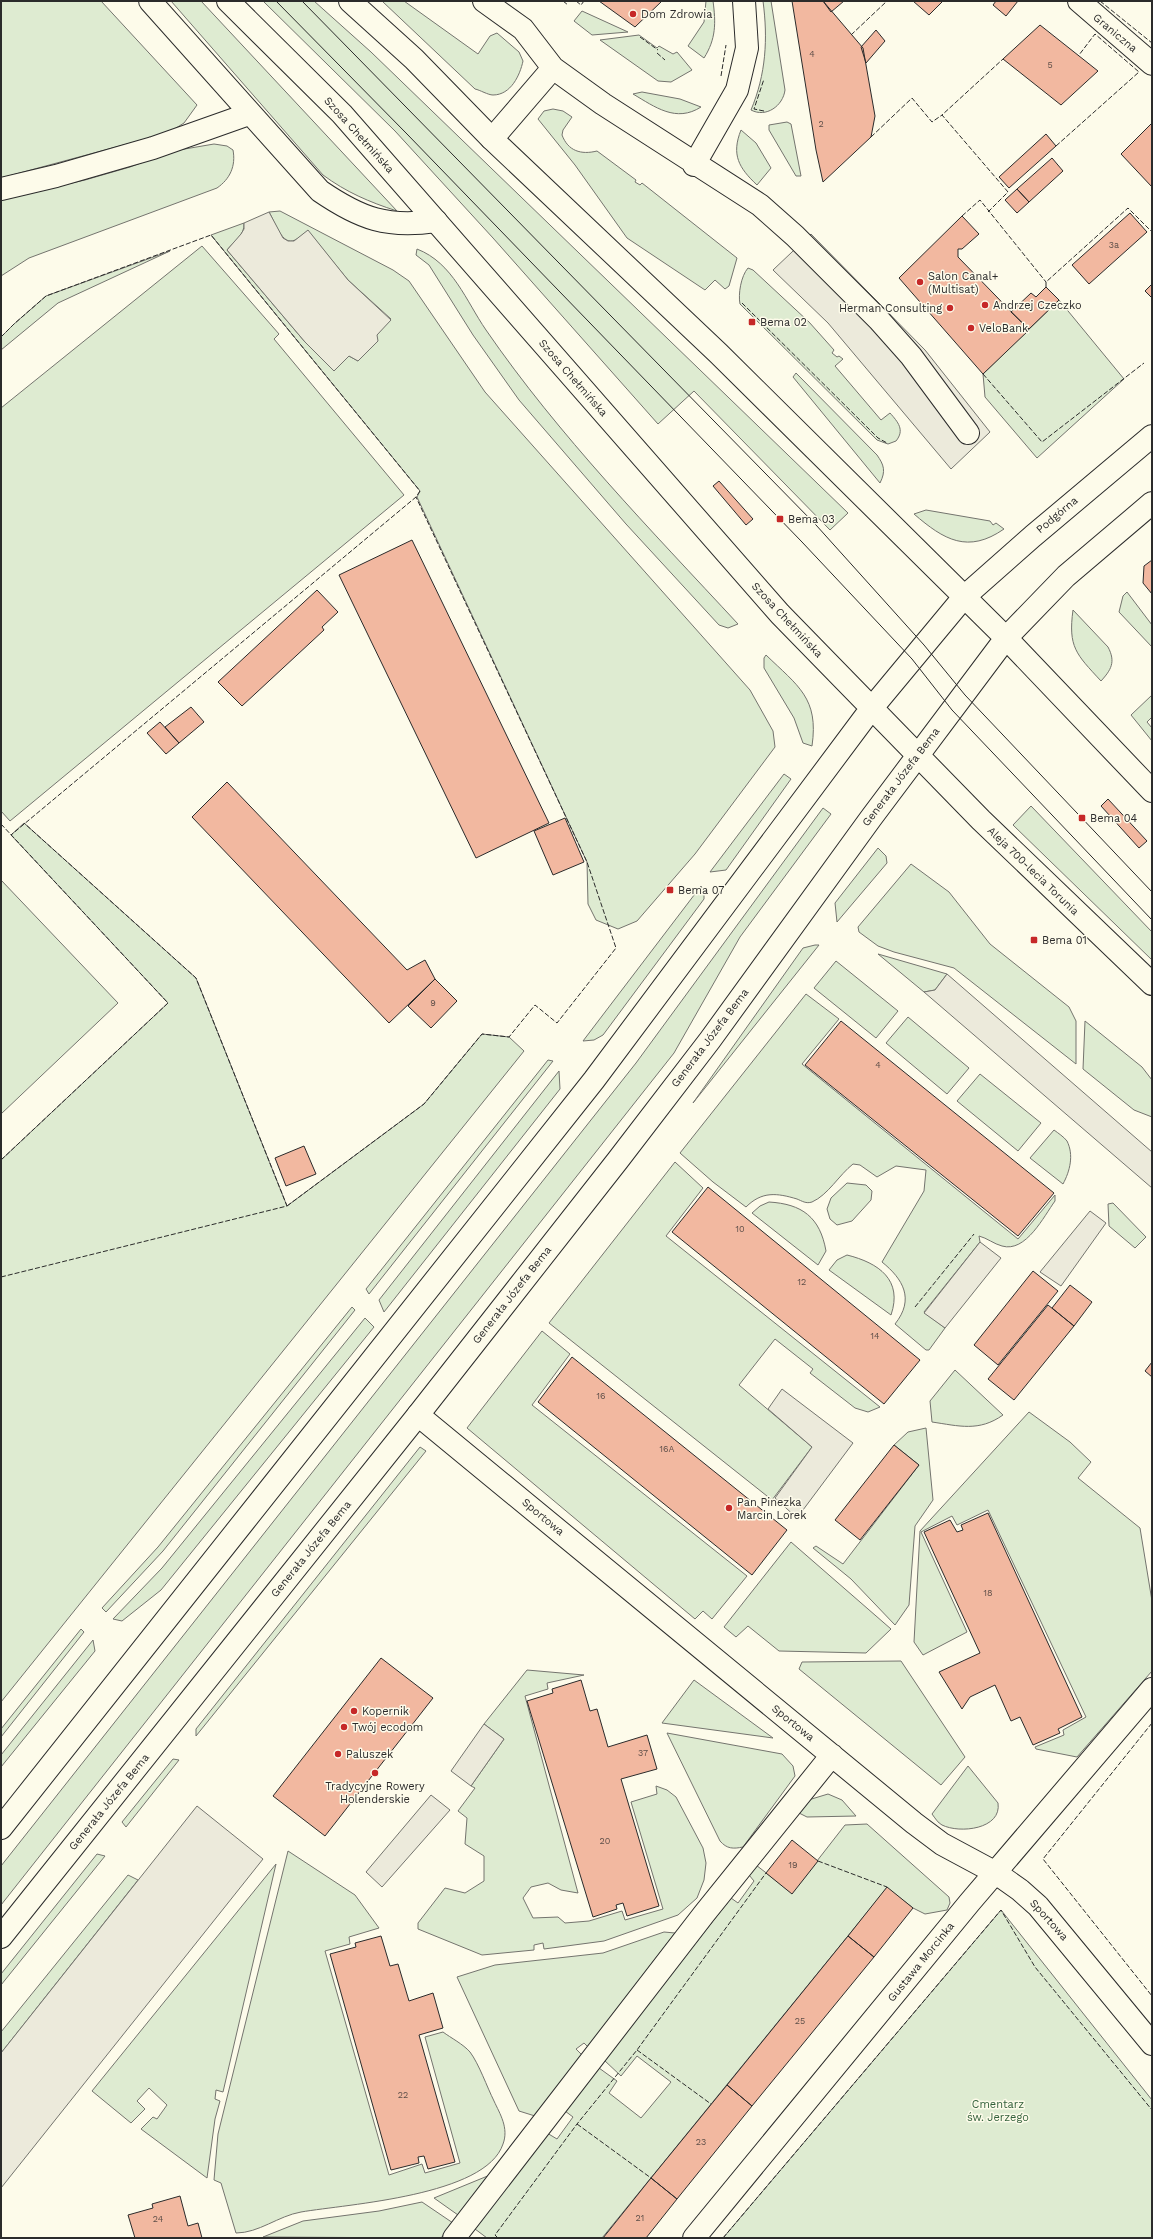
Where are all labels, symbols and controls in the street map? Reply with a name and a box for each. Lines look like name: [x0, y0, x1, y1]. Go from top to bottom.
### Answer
place label: Dom Zdrowia: [641, 8, 712, 21]
marker: Dom Zdrowia: [628, 9, 638, 19]
street label: Graniczna: [1090, 11, 1140, 55]
house number: 4: [809, 49, 815, 59]
house number: 5: [1047, 60, 1053, 70]
street label: Szosa Chełmińska: [321, 94, 397, 176]
house number: 2: [818, 119, 824, 129]
house number: 3a: [1109, 240, 1119, 250]
place label: Salon Canal+ (Multisat): [928, 270, 999, 296]
marker: Salon Canal+ (Multisat): [915, 277, 925, 287]
place label: Andrzej Czeczko: [993, 299, 1082, 312]
marker: Andrzej Czeczko: [980, 300, 990, 310]
place label: Herman Consulting: [839, 302, 942, 315]
marker: Herman Consulting: [945, 303, 955, 313]
place label: Bema 02: [760, 316, 807, 329]
marker: Bema 02: [747, 317, 757, 327]
place label: VeloBank: [979, 322, 1028, 335]
marker: VeloBank: [966, 323, 976, 333]
street label: Szosa Chełmińska: [536, 337, 610, 419]
street label: Podgórna: [1034, 494, 1080, 536]
place label: Bema 03: [788, 513, 835, 526]
marker: Bema 03: [775, 514, 785, 524]
street label: Szosa Chełmińska: [749, 580, 825, 660]
street label: Generała Józefa Bema: [860, 725, 942, 829]
place label: Bema 04: [1090, 812, 1138, 825]
marker: Bema 04: [1077, 813, 1087, 823]
street label: Aleja 700-lecia Torunia: [985, 824, 1081, 918]
place label: Bema 07: [678, 884, 725, 897]
marker: Bema 07: [665, 885, 675, 895]
place label: Bema 01: [1042, 934, 1087, 947]
marker: Bema 01: [1029, 935, 1039, 945]
street label: Generała Józefa Bema: [669, 986, 751, 1090]
house number: 9: [430, 998, 436, 1008]
house number: 4: [875, 1060, 881, 1070]
house number: 10: [735, 1224, 745, 1234]
street label: Generała Józefa Bema: [470, 1244, 554, 1346]
house number: 12: [798, 1277, 806, 1287]
house number: 14: [870, 1331, 880, 1341]
house number: 16: [597, 1391, 605, 1401]
house number: 16A: [660, 1444, 675, 1454]
street label: Sportowa: [519, 1496, 567, 1538]
place label: Pan Pinezka Marcin Lorek: [737, 1496, 806, 1522]
street label: Generała Józefa Bema: [268, 1498, 354, 1600]
marker: Pan Pinezka Marcin Lorek: [724, 1503, 734, 1513]
house number: 18: [983, 1588, 993, 1598]
street label: Sportowa: [769, 1702, 817, 1744]
place label: Kopernik: [362, 1705, 409, 1718]
marker: Kopernik: [349, 1706, 359, 1716]
place label: Twój ecodom: [352, 1721, 423, 1734]
marker: Twój ecodom: [339, 1722, 349, 1732]
place label: Paluszek: [346, 1748, 393, 1761]
house number: 37: [638, 1748, 648, 1758]
marker: Paluszek: [333, 1749, 343, 1759]
street label: Generała Józefa Bema: [66, 1751, 152, 1853]
marker: Tradycyjne Rowery Holenderskie: [370, 1768, 380, 1778]
place label: Tradycyjne Rowery Holenderskie: [325, 1780, 425, 1806]
house number: 20: [600, 1836, 611, 1846]
house number: 19: [788, 1860, 798, 1870]
street label: Sportowa: [1027, 1897, 1071, 1943]
street label: Gustawa Morcinka: [885, 1920, 957, 2004]
house number: 25: [795, 2016, 805, 2026]
house number: 22: [398, 2090, 408, 2100]
park label: Cmentarz św. Jerzego: [967, 2098, 1029, 2124]
house number: 23: [696, 2137, 706, 2147]
house number: 21: [636, 2213, 644, 2223]
house number: 24: [153, 2214, 164, 2224]

